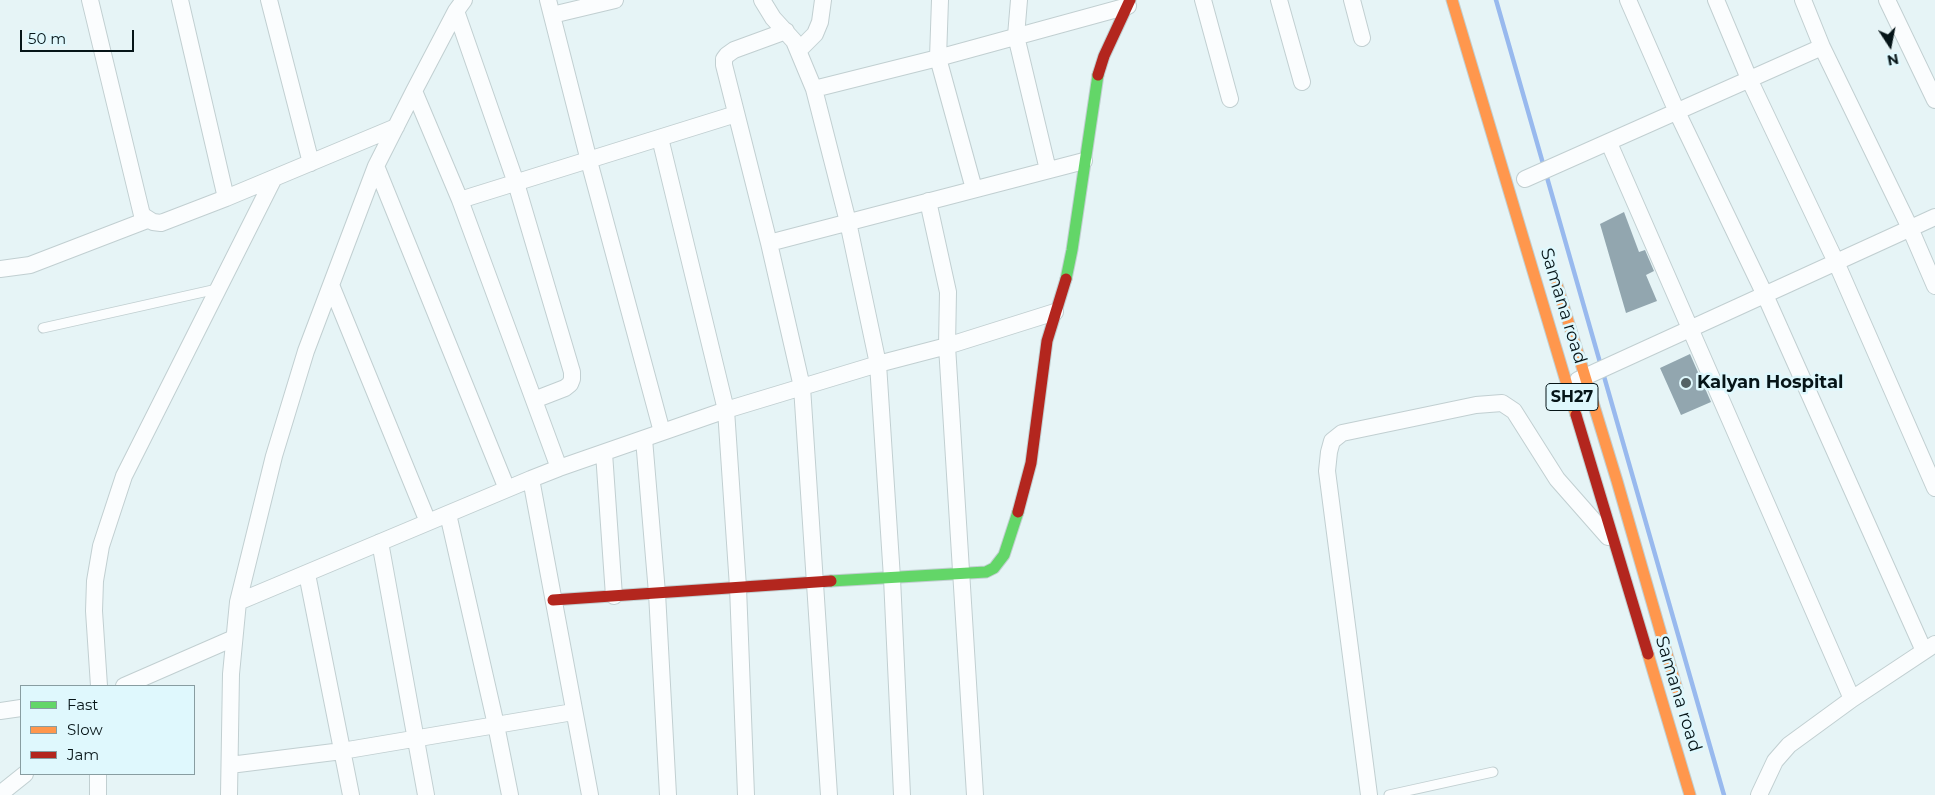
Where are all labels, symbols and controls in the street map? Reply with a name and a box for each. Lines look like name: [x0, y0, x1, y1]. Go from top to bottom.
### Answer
scale bar: [22, 20, 136, 52]
north arrow: [1865, 20, 1915, 70]
text: 50 m: [28, 29, 66, 48]
text: N: [1886, 50, 1900, 70]
street label: Samana road: [1535, 245, 1591, 367]
place label: Kalyan Hospital: [1697, 372, 1843, 394]
marker: Kalyan Hospital: [1679, 376, 1693, 390]
road number: SH27: [1546, 384, 1598, 411]
street label: Samana road: [1650, 633, 1706, 755]
legend: [20, 685, 195, 775]
text: Fast: [67, 695, 98, 714]
text: Slow: [67, 720, 103, 739]
text: Jam: [67, 745, 99, 764]

